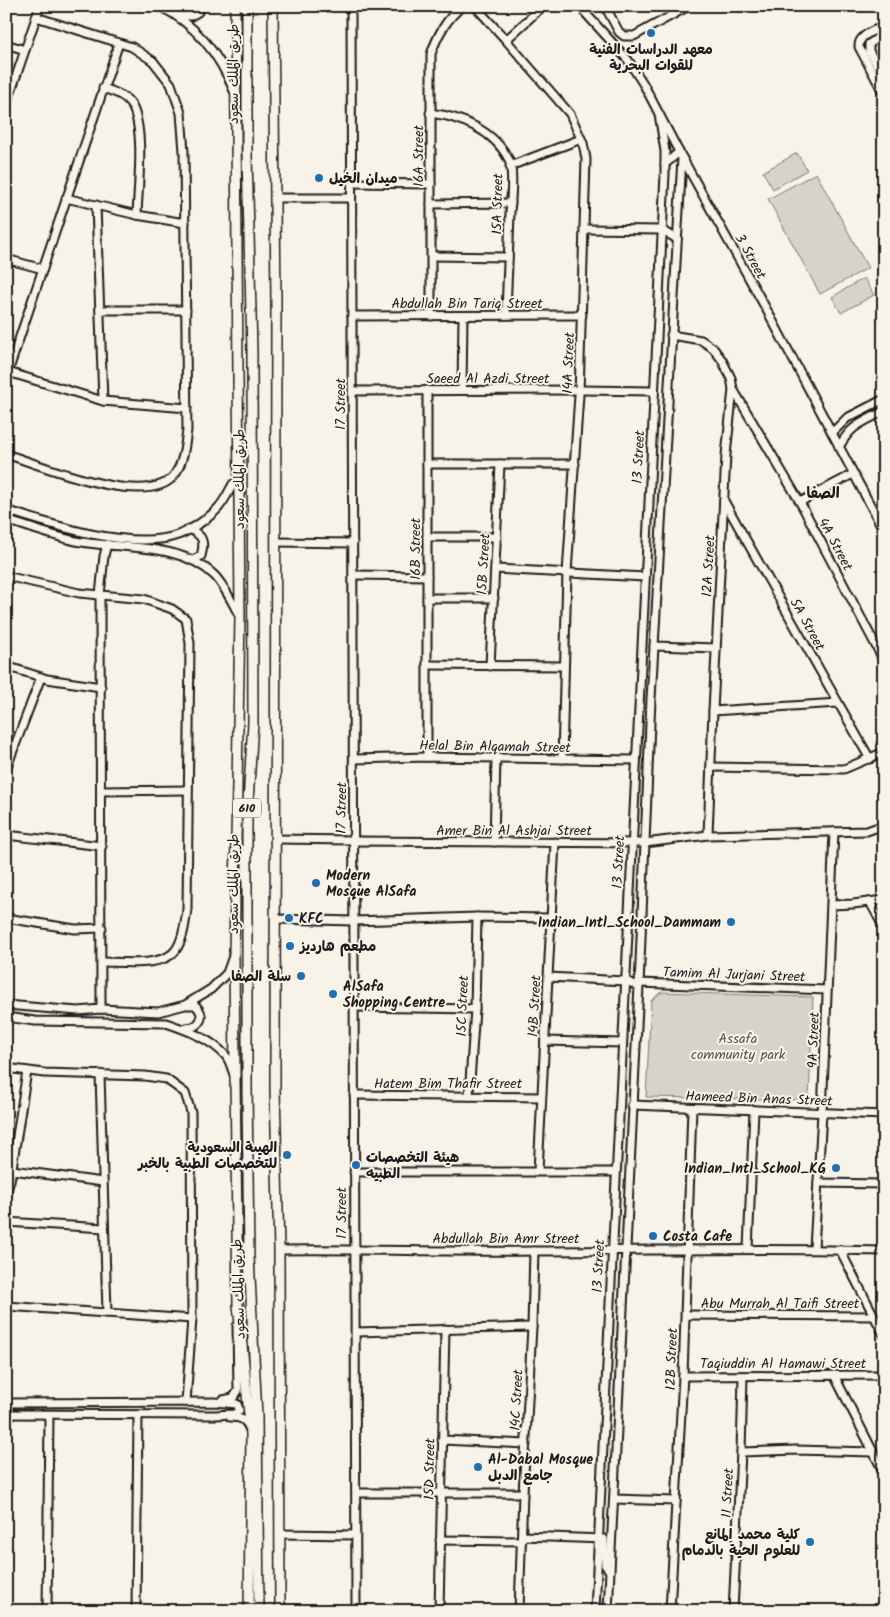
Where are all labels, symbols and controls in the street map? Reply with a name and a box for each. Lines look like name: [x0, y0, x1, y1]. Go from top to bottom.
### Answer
street label: طريق الملك سعود: [223, 24, 245, 124]
marker: معهد الدراسات الفنية للقوات البحرية: [645, 27, 657, 39]
place label: معهد الدراسات الفنية للقوات البحرية: [589, 39, 713, 77]
street label: 16A Street: [408, 125, 430, 187]
place label: ميدان الخيل: [329, 168, 398, 190]
marker: ميدان الخيل: [313, 172, 325, 184]
street label: 15A Street: [486, 172, 510, 235]
street label: 3 Street: [729, 230, 772, 284]
street label: Abdullah Bin Tariq Street: [391, 293, 543, 315]
street label: 14A Street: [557, 331, 581, 394]
street label: Saeed Al Azdi Street: [427, 368, 550, 390]
street label: 17 Street: [330, 377, 352, 430]
street label: طريق الملك سعود: [229, 429, 251, 529]
street label: 13 Street: [627, 429, 651, 484]
district label: الصفا: [806, 482, 840, 506]
street label: 4A Street: [812, 514, 859, 575]
street label: 16B Street: [405, 517, 427, 580]
street label: 15B Street: [471, 532, 497, 596]
street label: 12A Street: [696, 534, 722, 598]
street label: 5A Street: [784, 594, 831, 655]
street label: Helal Bin Alqamah Street: [419, 735, 572, 759]
street label: 17 Street: [331, 781, 353, 834]
road number: 610: [233, 798, 261, 818]
street label: Amer Bin Al Ashjai Street: [436, 820, 592, 842]
street label: طريق الملك سعود: [223, 834, 245, 934]
street label: 13 Street: [607, 834, 631, 889]
place label: Modern Mosque AlSafa: [326, 865, 416, 903]
marker: Modern Mosque AlSafa: [310, 877, 322, 889]
place label: KFC: [299, 908, 324, 930]
marker: KFC: [283, 912, 295, 924]
place label: Indian_Intl_School_Dammam: [538, 912, 722, 934]
marker: Indian_Intl_School_Dammam: [725, 916, 737, 928]
place label: مطعم هارديز: [298, 936, 376, 958]
marker: مطعم هارديز: [284, 940, 296, 952]
street label: Tamim Al Jurjani Street: [662, 962, 806, 989]
place label: سلة الصفا: [231, 966, 291, 988]
marker: سلة الصفا: [295, 970, 307, 982]
street label: 15C Street: [451, 974, 475, 1037]
street label: 14B Street: [522, 974, 548, 1038]
place label: AlSafa Shopping Centre: [343, 976, 445, 1014]
marker: AlSafa Shopping Centre: [327, 988, 339, 1000]
street label: 9A Street: [802, 1011, 826, 1069]
park label: Assafa community park: [691, 1028, 786, 1066]
street label: Hatem Bim Thafir Street: [374, 1073, 523, 1095]
street label: Hameed Bin Anas Street: [685, 1085, 833, 1113]
place label: الهيىة السعودية للتخصصات الطبية بالخبر: [136, 1137, 277, 1175]
place label: هيئة التخصصات الطبيه: [366, 1147, 459, 1185]
marker: الهيىة السعودية للتخصصات الطبية بالخبر: [281, 1149, 293, 1161]
place label: Indian_Intl_School_KG: [684, 1158, 826, 1180]
marker: هيئة التخصصات الطبيه: [350, 1159, 362, 1171]
marker: Indian_Intl_School_KG: [830, 1162, 842, 1174]
street label: 17 Street: [331, 1186, 353, 1239]
place label: Costa Cafe: [663, 1226, 732, 1248]
street label: Abdullah Bin Amr Street: [433, 1228, 580, 1250]
marker: Costa Cafe: [647, 1230, 659, 1242]
street label: طريق الملك سعود: [226, 1238, 252, 1340]
street label: 13 Street: [587, 1238, 611, 1293]
street label: Abu Murrah Al Taifi Street: [701, 1293, 860, 1315]
street label: 12B Street: [660, 1327, 684, 1391]
street label: Taqiuddin Al Hamawi Street: [700, 1353, 867, 1375]
street label: 14C Street: [504, 1368, 530, 1431]
street label: 15D Street: [418, 1437, 442, 1500]
place label: Al-Dabal Mosque جامع الدبل: [488, 1449, 593, 1487]
marker: Al-Dabal Mosque جامع الدبل: [472, 1461, 484, 1473]
street label: 11 Street: [716, 1467, 740, 1519]
place label: كلية محمد المانع للعلوم الحية بالدمام: [682, 1524, 801, 1562]
marker: كلية محمد المانع للعلوم الحية بالدمام: [804, 1536, 816, 1548]

